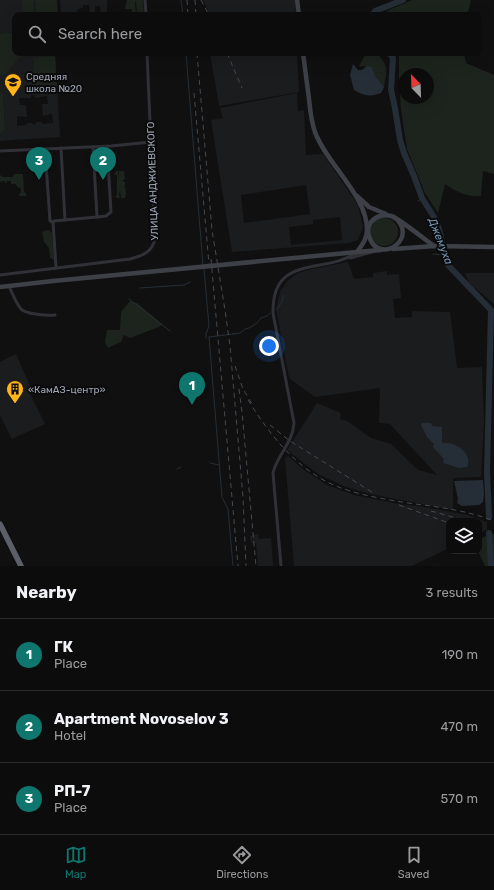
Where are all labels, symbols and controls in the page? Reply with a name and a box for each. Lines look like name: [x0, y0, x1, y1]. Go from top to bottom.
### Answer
search box: [12, 12, 482, 56]
icon: search: [26, 23, 48, 45]
text: Search here: [58, 25, 142, 43]
north arrow: [398, 68, 434, 104]
place label: Средняя школа №20: [26, 71, 82, 95]
school or university icon: Средняя школа №20: [3, 72, 23, 97]
street label: УЛИЦА АНДЖИЕВСКОГО: [145, 121, 161, 241]
pin: 3: [26, 147, 52, 180]
pin: 2: [90, 147, 116, 180]
water label: Джемуха: [425, 215, 456, 267]
your location: [259, 336, 279, 356]
pin: 1: [179, 372, 205, 405]
building icon: «КамАЗ-центр»: [5, 379, 25, 404]
place label: «КамАЗ-центр»: [28, 384, 106, 396]
map controls: [446, 518, 482, 554]
button: layers: [446, 518, 482, 554]
text: Nearby: [16, 582, 77, 602]
text: 3 results: [426, 585, 478, 600]
text: ГК: [54, 638, 73, 656]
text: 1: [26, 647, 32, 662]
text: 190 m: [442, 647, 478, 662]
text: Place: [54, 656, 87, 671]
text: Apartment Novoselov 3: [54, 710, 229, 728]
text: 2: [25, 719, 33, 734]
text: 470 m: [440, 719, 478, 734]
text: Hotel: [54, 728, 86, 743]
text: РП-7: [54, 782, 90, 800]
text: 3: [25, 791, 33, 806]
text: 570 m: [441, 791, 478, 806]
text: Place: [54, 800, 87, 815]
tab: Map: [65, 844, 87, 881]
tab: Directions: [216, 844, 268, 881]
tab: Saved: [398, 844, 429, 881]

